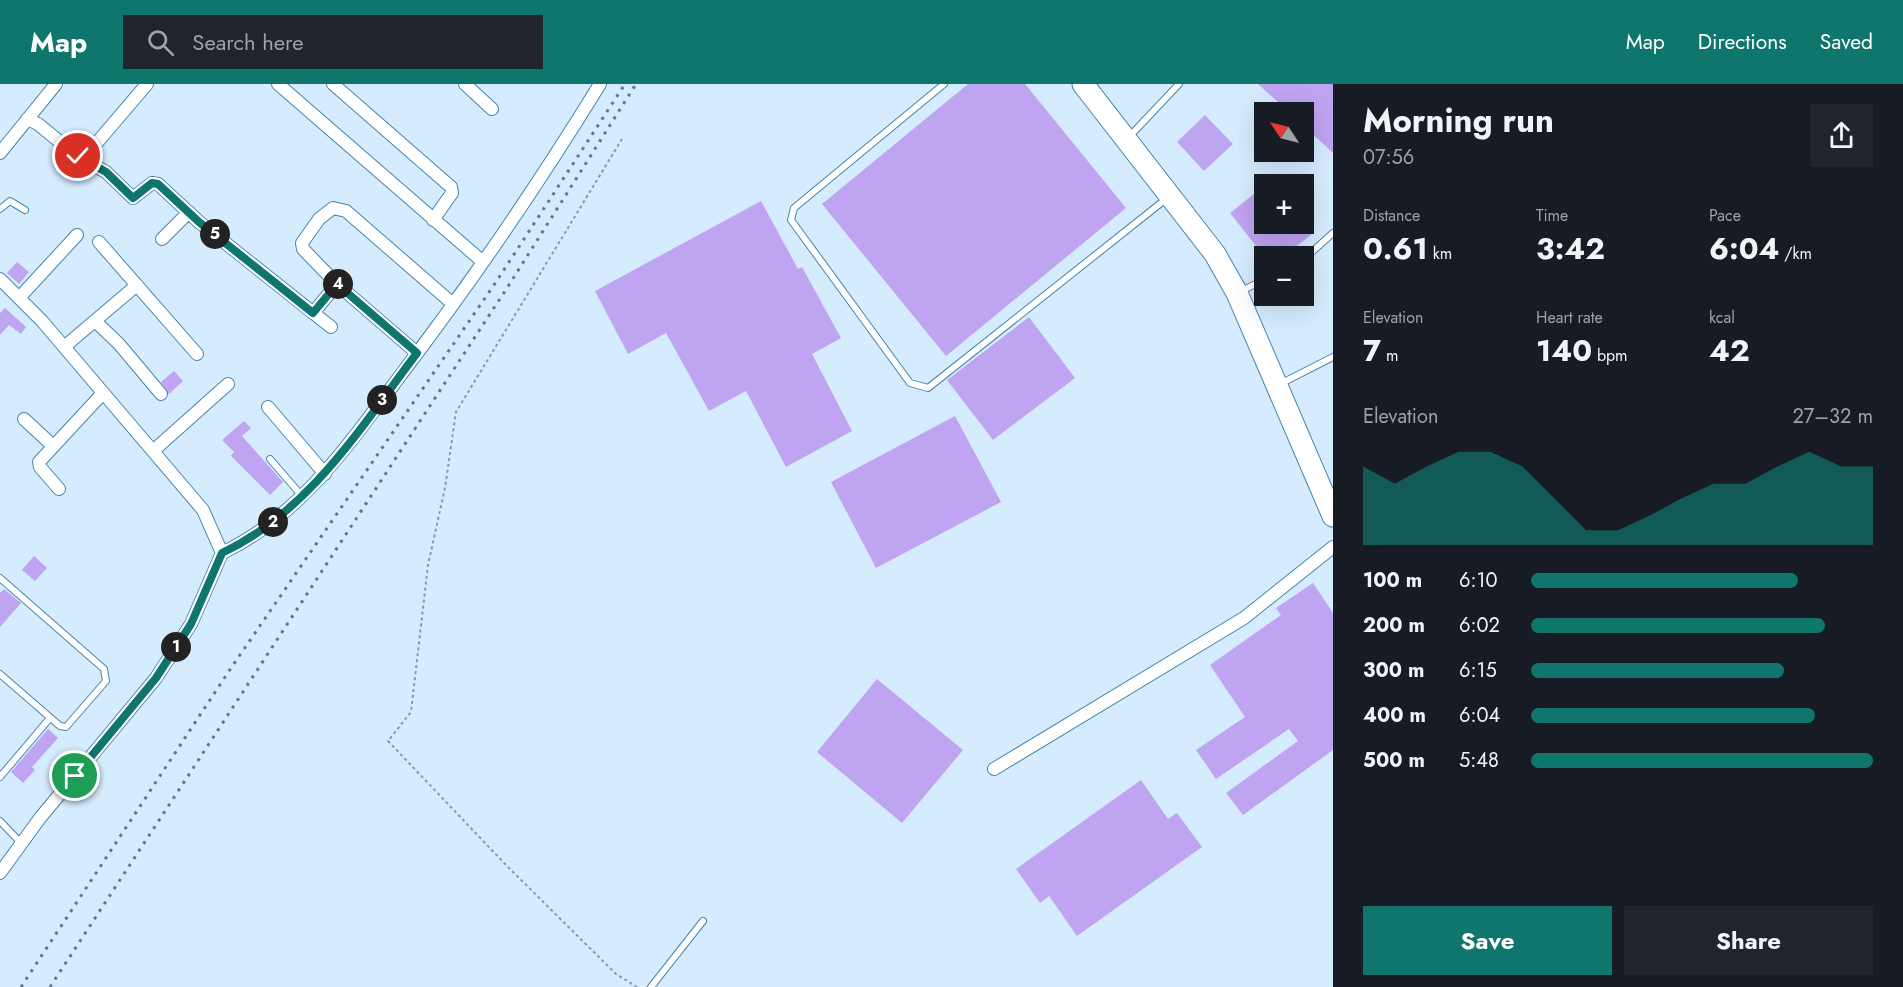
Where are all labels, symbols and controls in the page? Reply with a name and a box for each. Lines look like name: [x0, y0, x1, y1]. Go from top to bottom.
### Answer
search box: [123, 15, 543, 69]
text: Map: [30, 22, 87, 63]
icon: search: [144, 26, 177, 59]
text: Search here: [192, 26, 304, 58]
text: Map: [1626, 27, 1665, 57]
text: Directions: [1698, 27, 1787, 57]
text: Saved: [1820, 27, 1873, 57]
text: Morning run: [1363, 97, 1554, 144]
north arrow: [1254, 102, 1314, 162]
map controls: [1254, 102, 1314, 306]
button: share: [1810, 104, 1873, 167]
pin: [52, 130, 103, 181]
icon: check: [61, 139, 94, 172]
text: 07:56: [1363, 143, 1414, 172]
button: +: [1254, 174, 1314, 234]
text: Distance: [1363, 204, 1420, 227]
text: Time: [1536, 204, 1568, 227]
text: Pace: [1709, 204, 1741, 227]
pin: 5: [200, 219, 230, 249]
text: 5: [210, 222, 220, 245]
text: 0.61: [1363, 227, 1428, 270]
text: 3:42: [1536, 227, 1605, 270]
text: 6:04: [1709, 227, 1780, 270]
text: km: [1428, 242, 1452, 265]
text: /km: [1780, 242, 1812, 265]
button: −: [1254, 246, 1314, 306]
pin: 4: [323, 269, 353, 299]
text: 4: [332, 272, 344, 295]
text: Elevation: [1363, 306, 1423, 329]
text: Heart rate: [1536, 306, 1603, 329]
text: kcal: [1709, 306, 1735, 329]
text: 7: [1363, 329, 1381, 372]
text: 140: [1536, 329, 1592, 372]
text: 42: [1709, 329, 1750, 372]
text: m: [1381, 344, 1398, 367]
text: bpm: [1592, 344, 1628, 367]
pin: 3: [367, 385, 397, 415]
text: 3: [377, 388, 387, 411]
text: Elevation: [1363, 402, 1438, 431]
text: 27–32 m: [1792, 402, 1873, 431]
pin: 2: [258, 507, 288, 537]
text: 2: [268, 510, 278, 533]
text: 100 m: [1363, 566, 1422, 595]
text: 6:10: [1459, 566, 1498, 595]
text: 200 m: [1363, 611, 1425, 640]
text: 6:02: [1459, 611, 1500, 640]
pin: 1: [161, 632, 191, 662]
text: 1: [172, 635, 180, 658]
text: 300 m: [1363, 656, 1424, 685]
text: 6:15: [1459, 656, 1497, 685]
text: 400 m: [1363, 701, 1426, 730]
text: 6:04: [1459, 701, 1500, 730]
text: 500 m: [1363, 746, 1425, 775]
text: 5:48: [1459, 746, 1499, 775]
pin: [49, 750, 100, 801]
icon: arrive: [58, 759, 91, 792]
button: Save: [1363, 906, 1612, 975]
button: Share: [1624, 906, 1873, 975]

